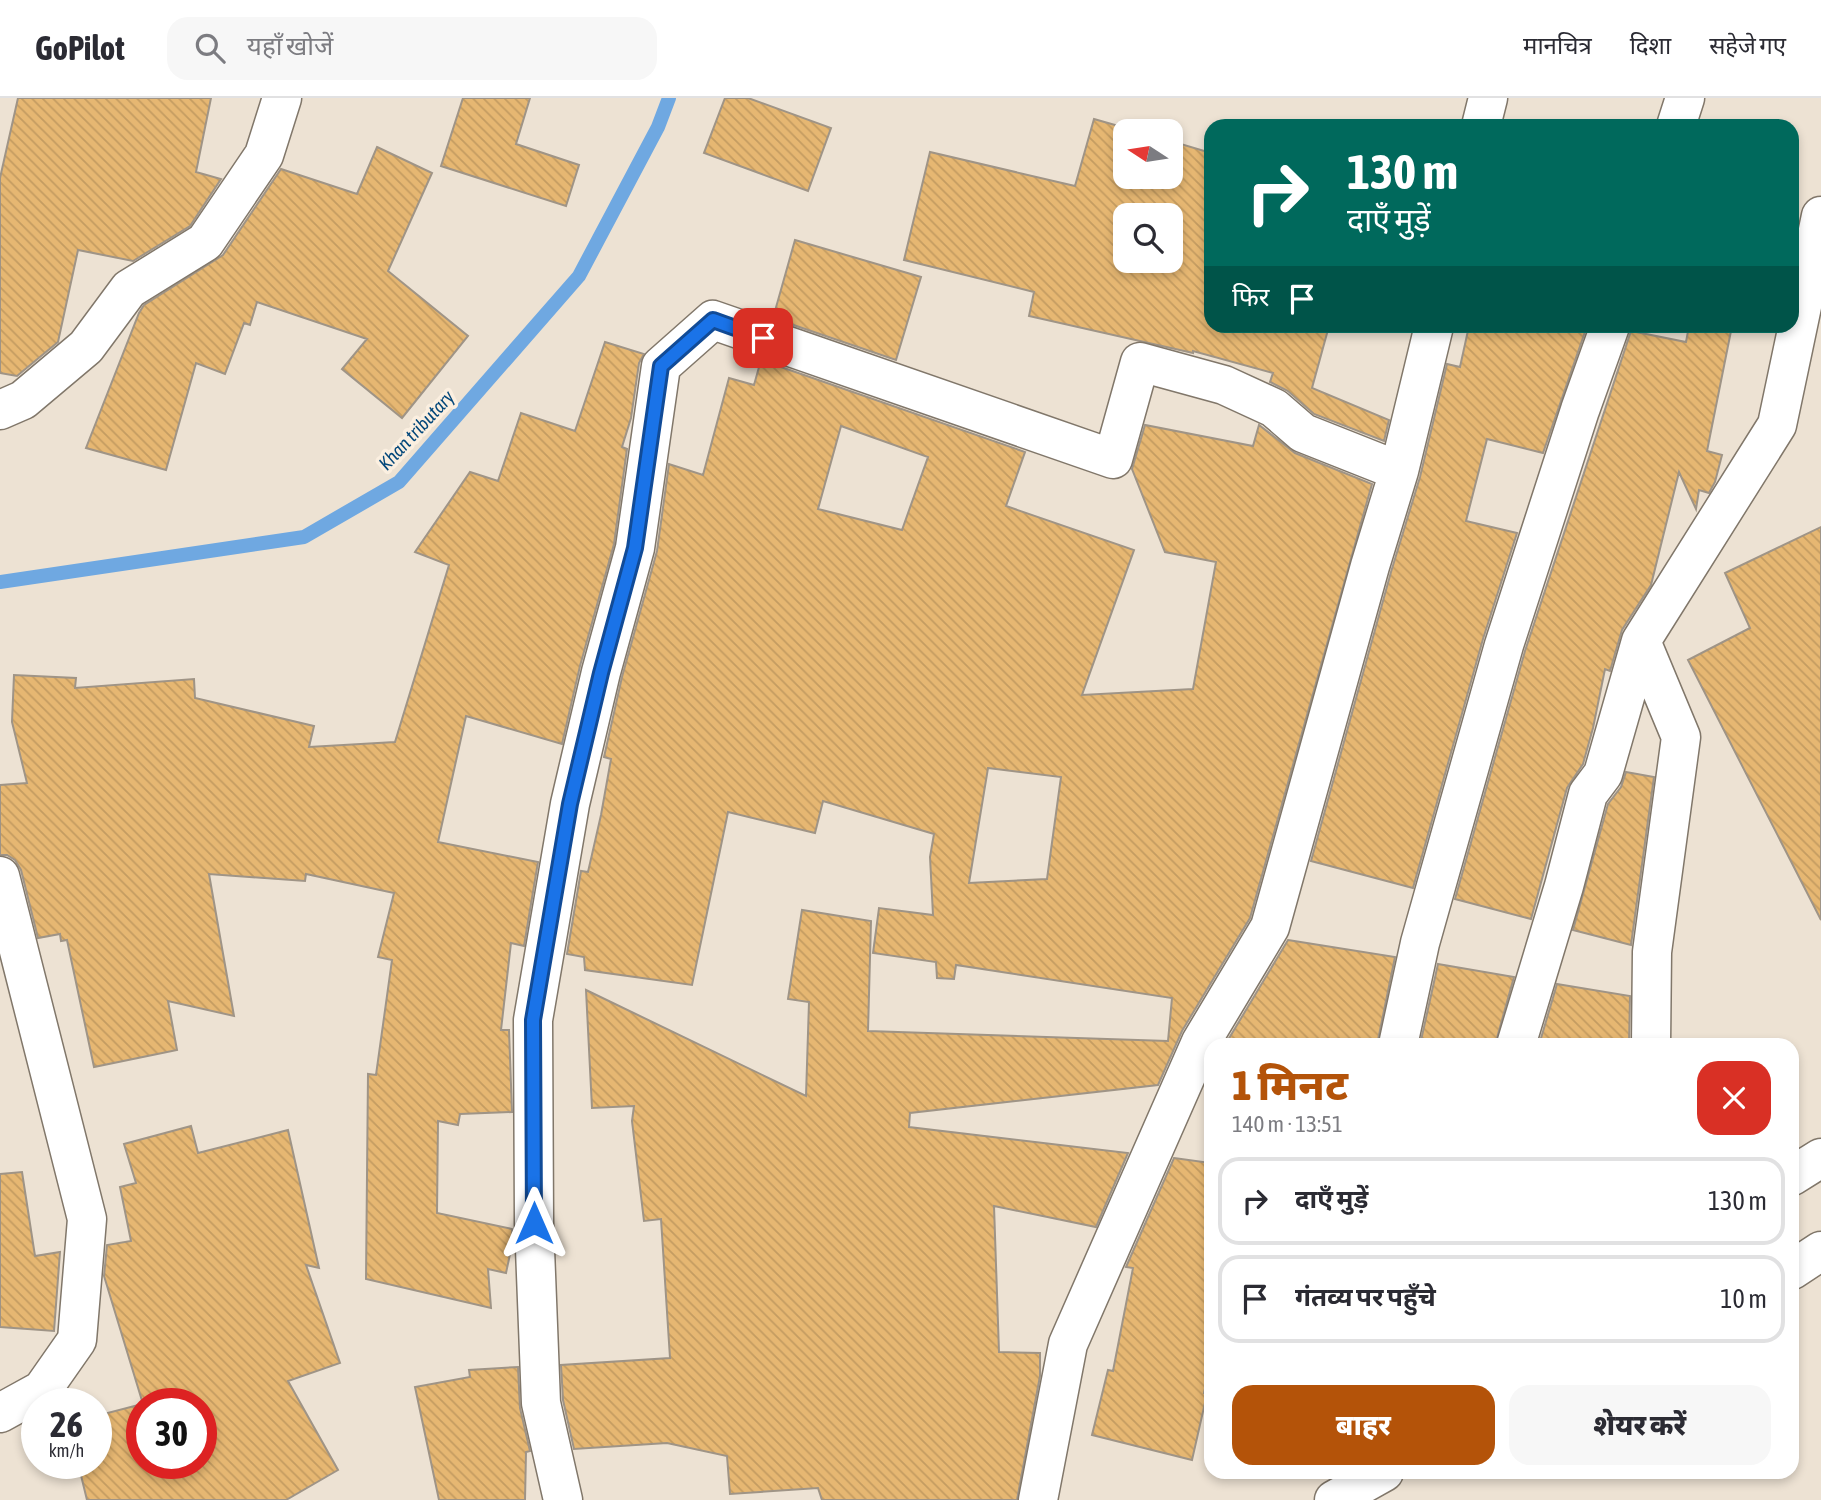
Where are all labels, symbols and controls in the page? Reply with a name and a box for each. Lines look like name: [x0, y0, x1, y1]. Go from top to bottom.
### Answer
search box: [167, 17, 657, 80]
text: GoPilot: [35, 29, 125, 67]
icon: search: [191, 29, 229, 67]
text: यहाँ खोजें: [247, 31, 333, 61]
text: मानचित्र: [1523, 32, 1592, 59]
text: दिशा: [1630, 32, 1671, 59]
text: सहेजे गए: [1709, 32, 1786, 59]
north arrow: [1113, 119, 1183, 189]
map controls: [1113, 119, 1183, 273]
text: 130 m: [1347, 143, 1458, 199]
icon: right: [1232, 147, 1323, 238]
text: दाएँ मुड़ें: [1347, 201, 1431, 238]
button: search: [1113, 203, 1183, 273]
icon: arrive: [1283, 280, 1321, 318]
text: फिर: [1232, 282, 1269, 312]
pin: [733, 308, 793, 368]
icon: arrive: [744, 319, 782, 357]
water label: Khan tributary: [374, 386, 458, 474]
text: 1 मिनट: [1232, 1061, 1348, 1109]
button: close: [1697, 1061, 1771, 1135]
text: 140 m · 13:51: [1232, 1111, 1343, 1137]
icon: right: [1236, 1182, 1274, 1220]
text: दाएँ मुड़ें: [1295, 1184, 1368, 1214]
position arrow: [497, 1186, 571, 1260]
text: 130 m: [1708, 1186, 1767, 1216]
icon: arrive: [1236, 1280, 1274, 1318]
text: गंतव्य पर पहुँचे: [1295, 1282, 1436, 1312]
text: 10 m: [1720, 1284, 1767, 1314]
button: बाहर: [1232, 1385, 1495, 1465]
button: शेयर करें: [1509, 1385, 1771, 1465]
speed limit sign: 30: [126, 1388, 217, 1479]
text: 26: [50, 1404, 83, 1444]
text: km/h: [49, 1440, 84, 1461]

